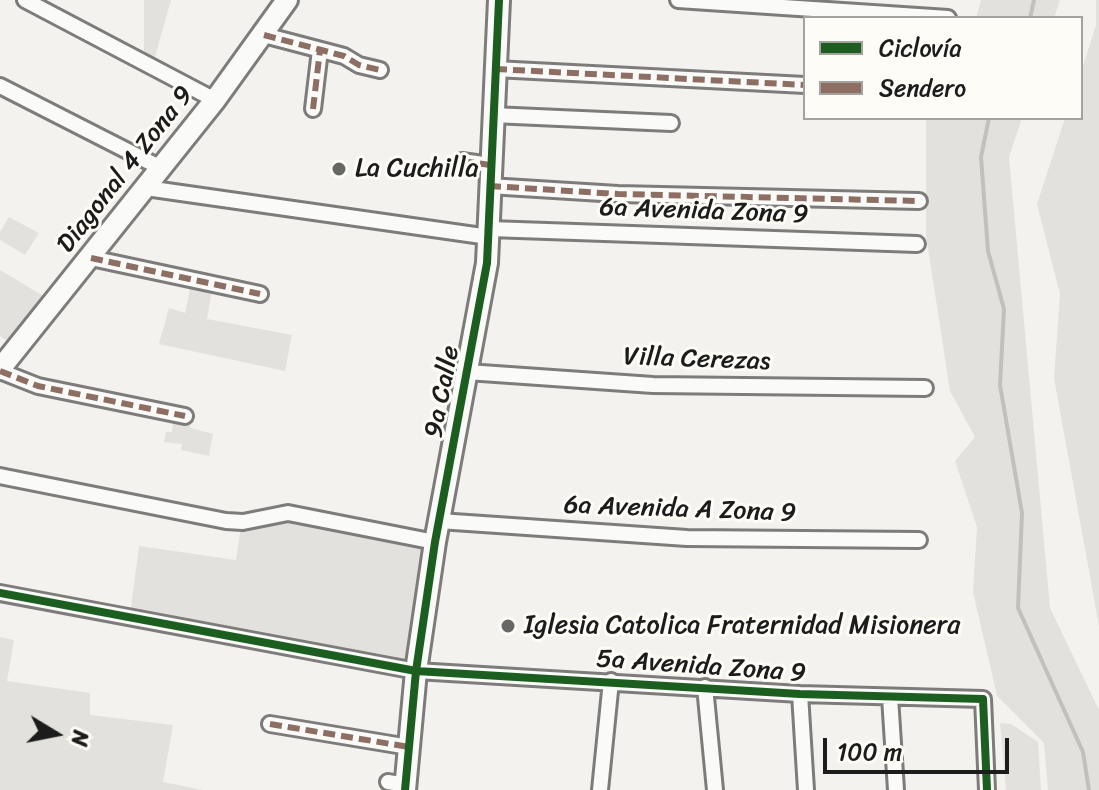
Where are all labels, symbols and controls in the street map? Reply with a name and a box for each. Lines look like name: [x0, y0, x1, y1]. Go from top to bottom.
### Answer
legend: [803, 16, 1083, 120]
text: Ciclovía: [879, 27, 961, 69]
text: Sendero: [879, 67, 966, 109]
street label: Diagonal 4 Zona 9: [51, 80, 201, 260]
place label: La Cuchilla: [355, 153, 479, 185]
marker: La Cuchilla: [330, 160, 348, 178]
street label: 6a Avenida Zona 9: [599, 193, 809, 231]
street label: Villa Cerezas: [623, 342, 771, 378]
street label: 9a Calle: [419, 343, 467, 441]
street label: 6a Avenida A Zona 9: [563, 490, 797, 530]
place label: Iglesia Catolica Fraternidad Misionera: [524, 610, 960, 642]
marker: Iglesia Catolica Fraternidad Misionera: [499, 617, 517, 635]
street label: 5a Avenida Zona 9: [595, 644, 807, 690]
north arrow: [16, 694, 96, 774]
scale bar: [827, 722, 1013, 772]
text: N: [60, 727, 101, 749]
text: 100 m: [837, 731, 902, 773]

